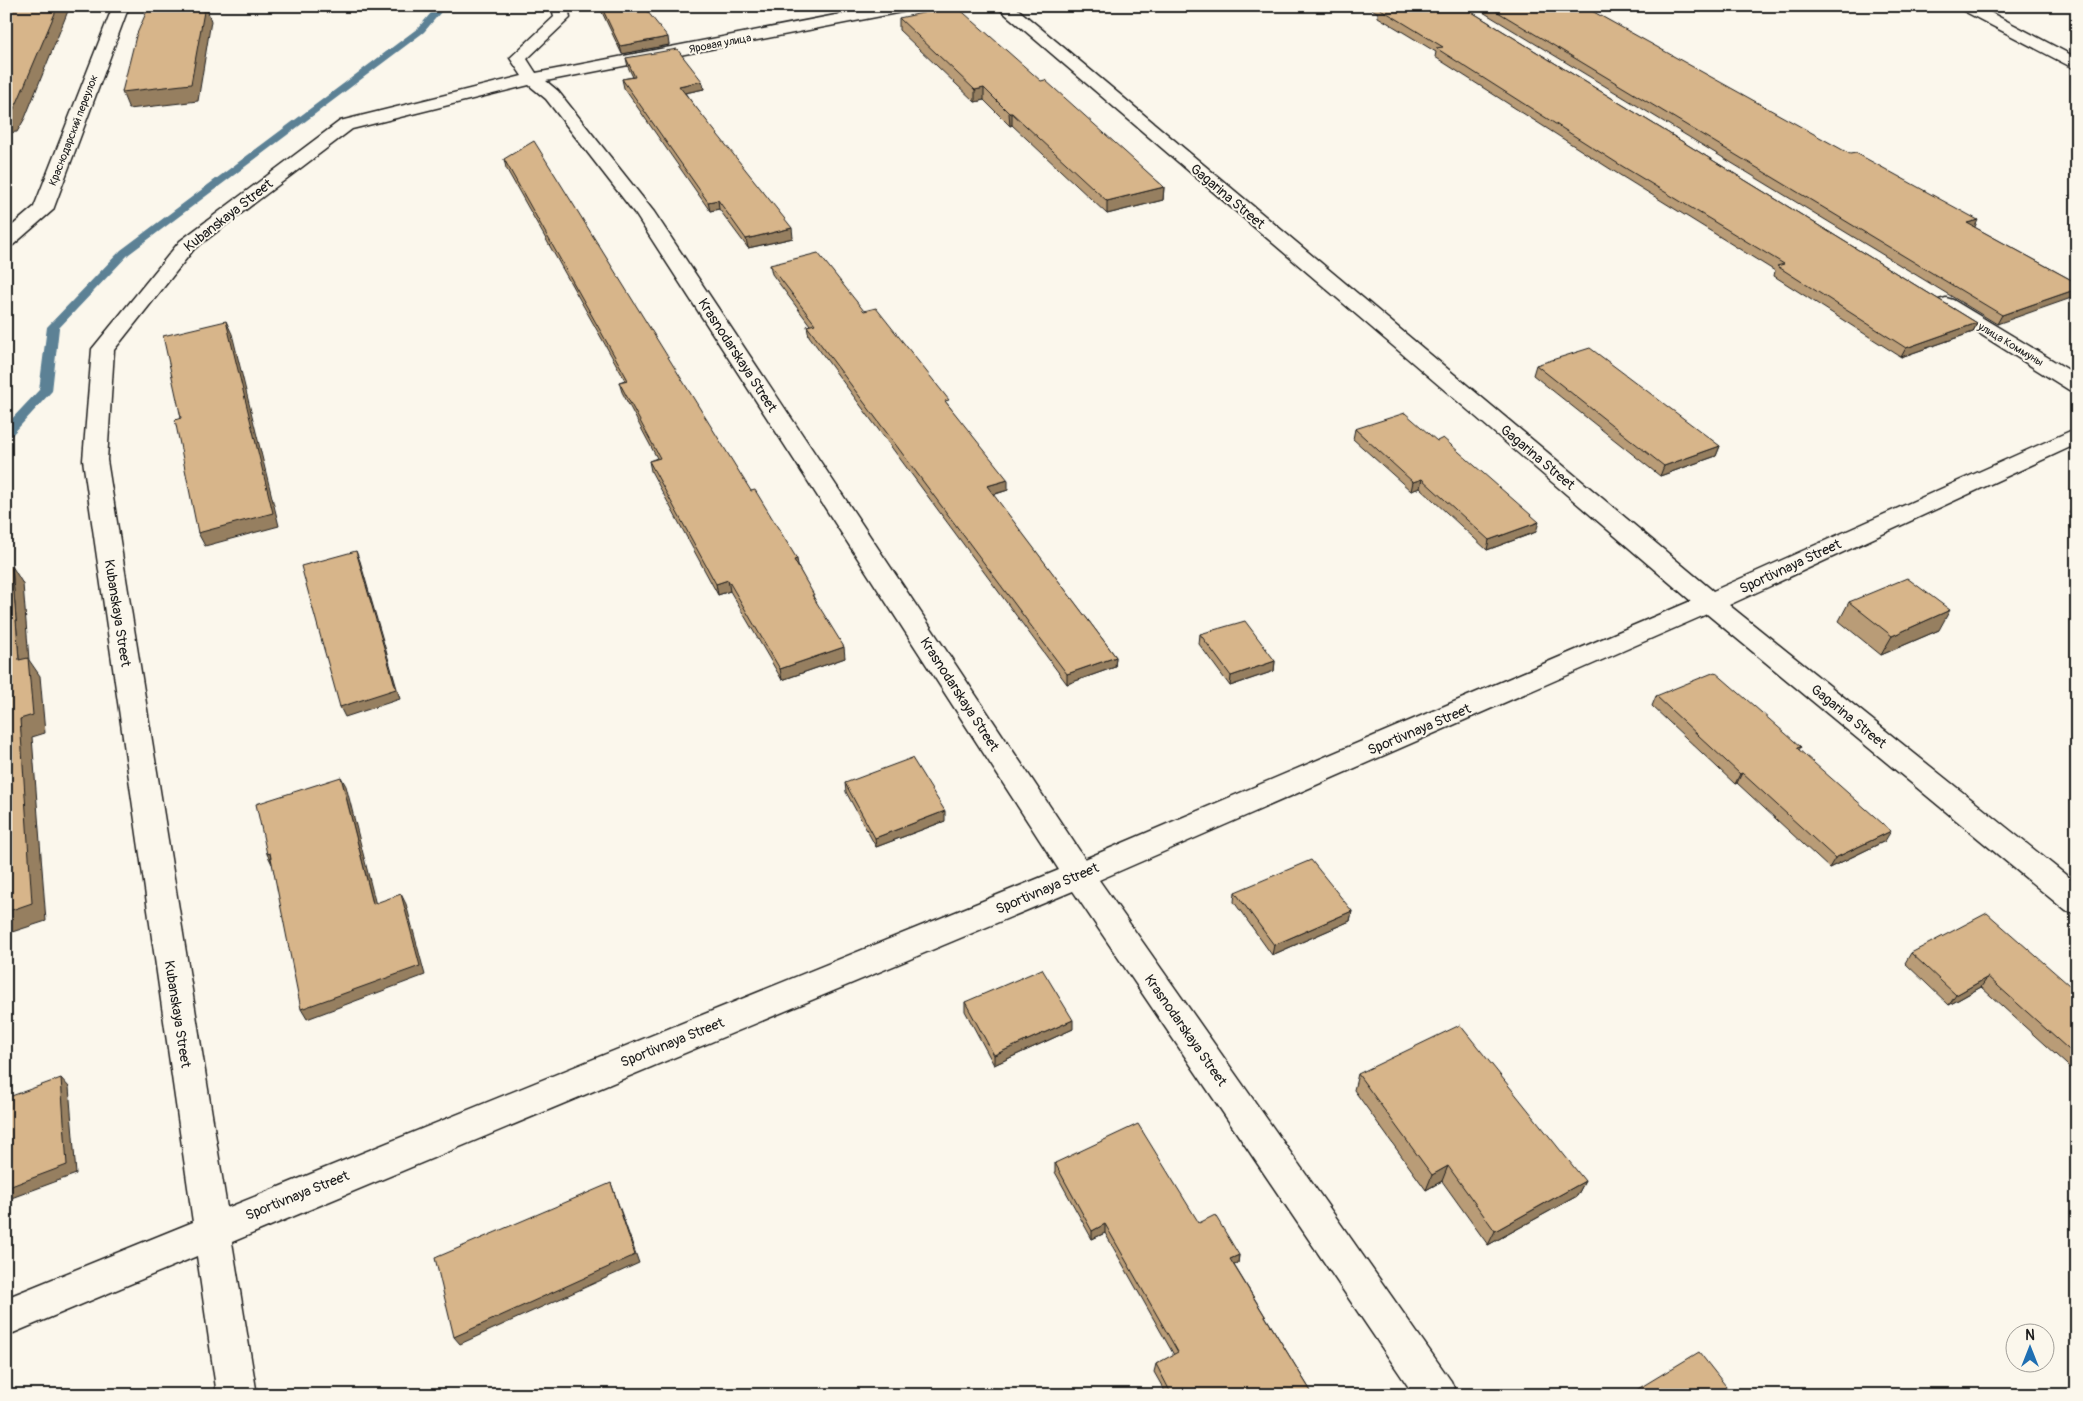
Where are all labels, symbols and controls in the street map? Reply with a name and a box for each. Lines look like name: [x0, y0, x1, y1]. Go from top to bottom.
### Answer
street label: Яровая улица: [688, 31, 752, 56]
street label: Краснодарский переулок: [46, 72, 101, 188]
street label: Gagarina Street: [1187, 160, 1269, 233]
street label: Kubanskaya Street: [180, 175, 276, 255]
street label: Krasnodarskaya Street: [694, 295, 781, 416]
street label: улица Коммуны: [1975, 319, 2046, 369]
street label: Gagarina Street: [1497, 421, 1579, 494]
street label: Sportivnaya Street: [1737, 535, 1844, 597]
street label: Kubanskaya Street: [101, 558, 134, 668]
street label: Krasnodarskaya Street: [916, 634, 1003, 755]
street label: Gagarina Street: [1808, 681, 1890, 752]
street label: Sportivnaya Street: [1365, 700, 1474, 759]
street label: Sportivnaya Street: [993, 859, 1102, 918]
street label: Kubanskaya Street: [161, 959, 194, 1069]
street label: Krasnodarskaya Street: [1141, 971, 1231, 1090]
street label: Sportivnaya Street: [618, 1014, 727, 1071]
street label: Sportivnaya Street: [243, 1167, 352, 1224]
north arrow: [2006, 1324, 2056, 1374]
text: N: [2025, 1327, 2035, 1344]

